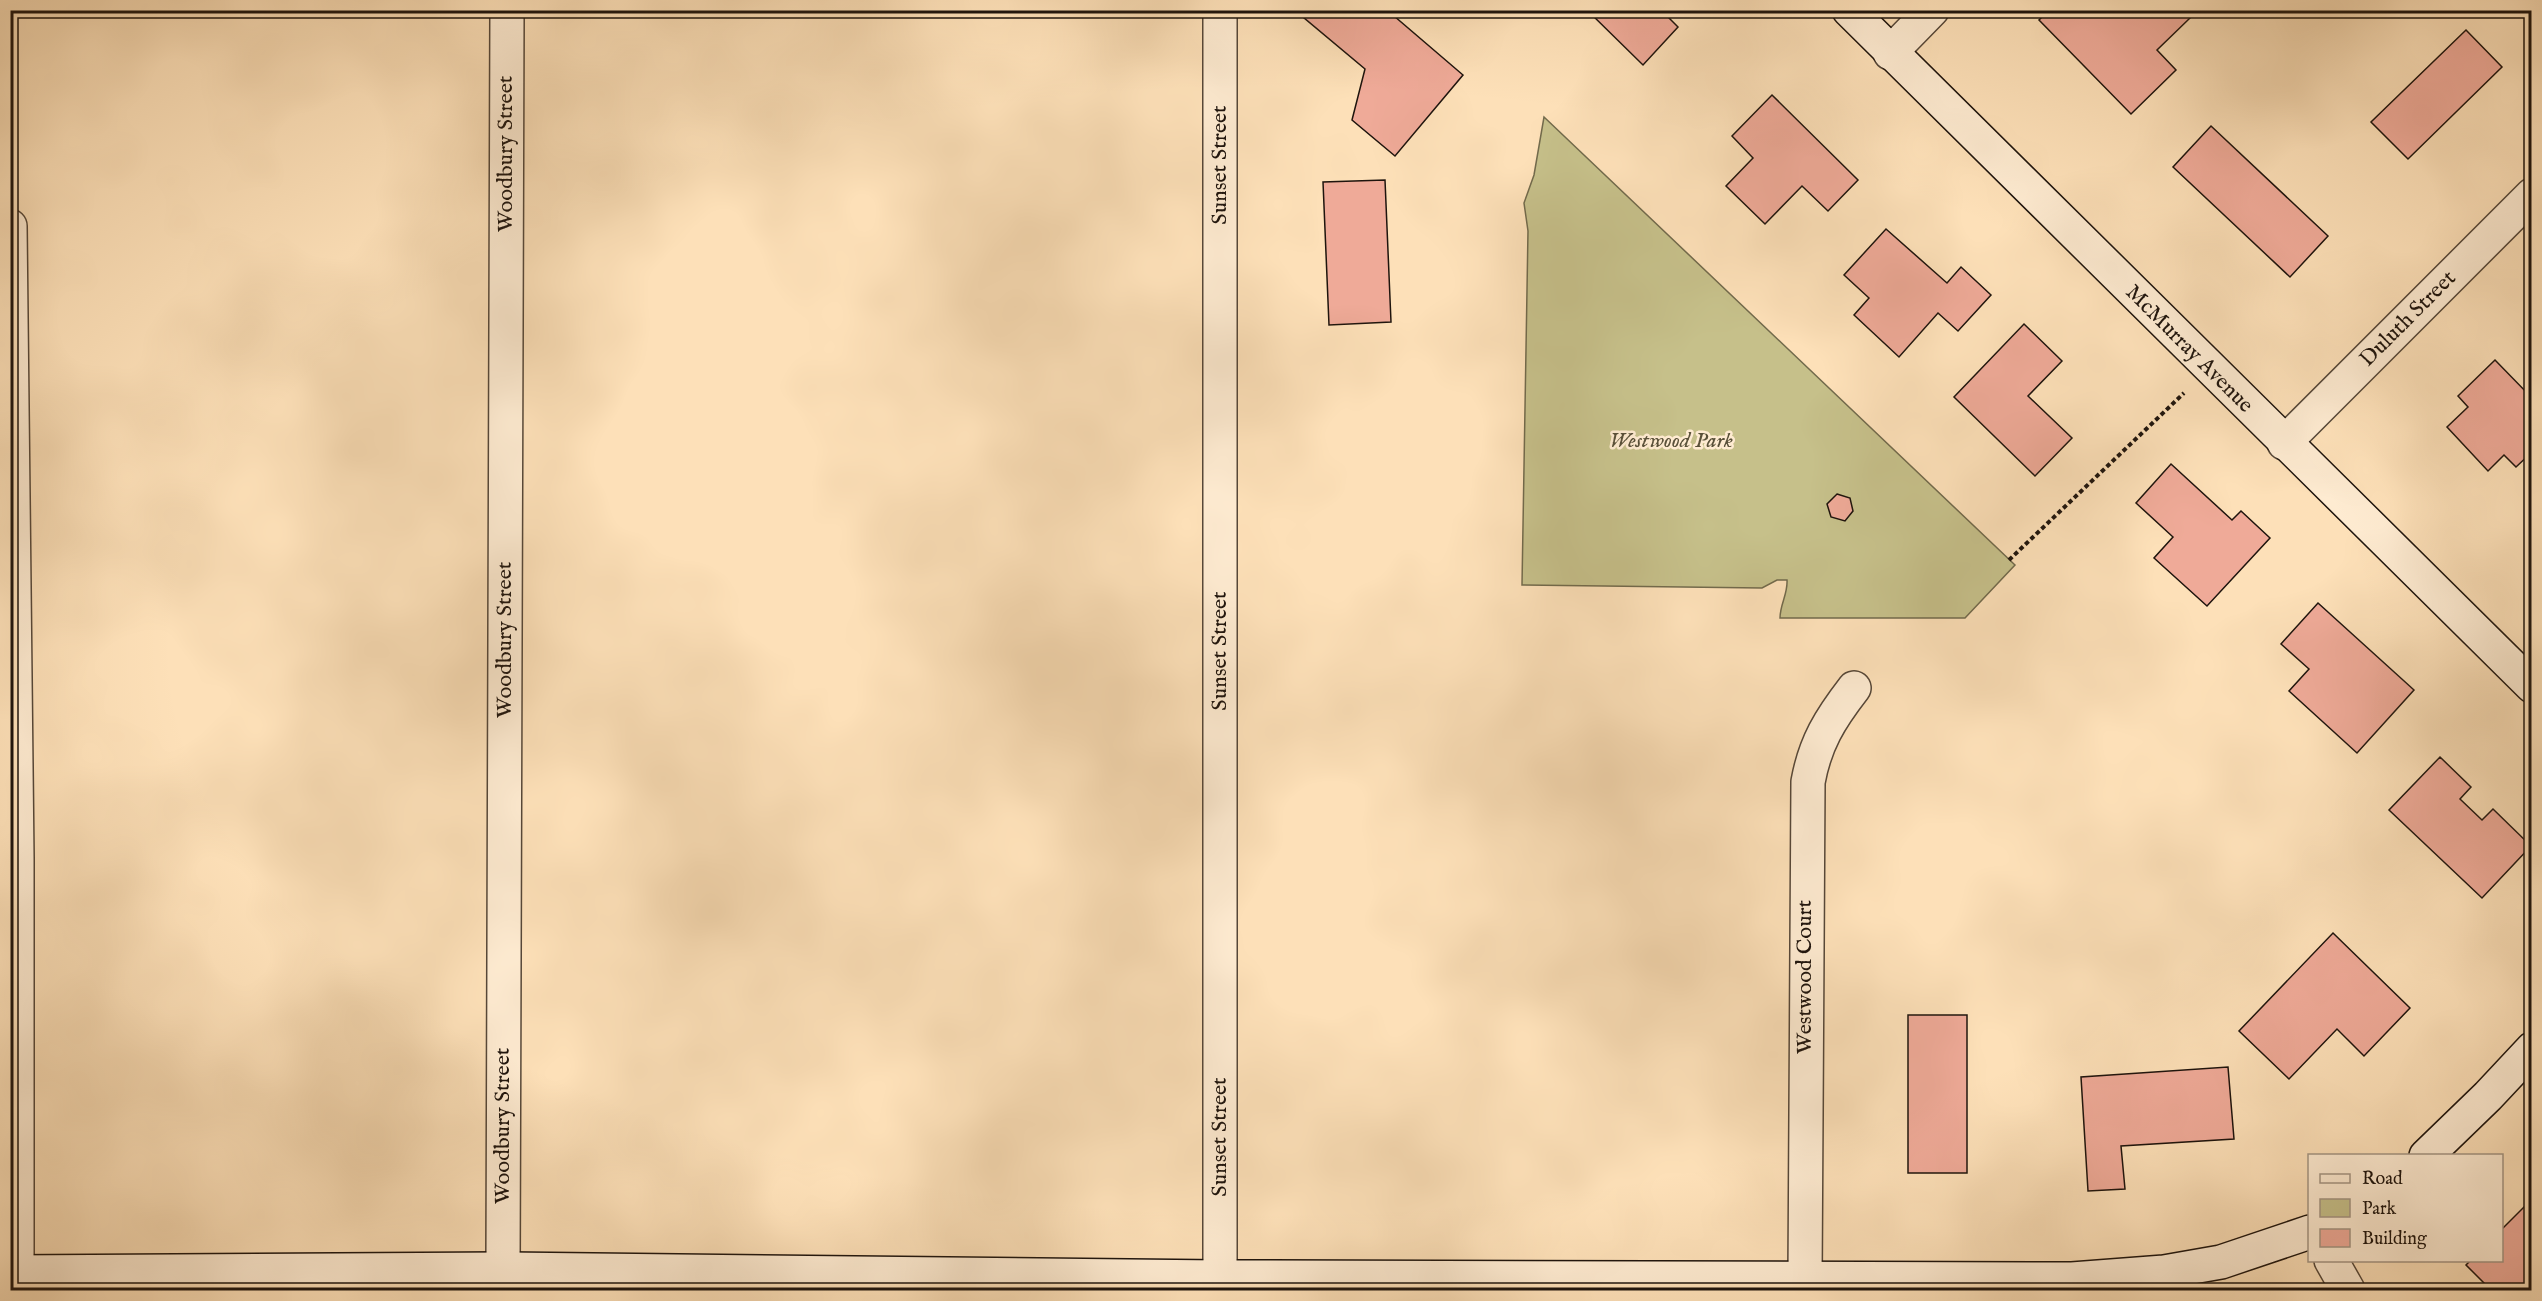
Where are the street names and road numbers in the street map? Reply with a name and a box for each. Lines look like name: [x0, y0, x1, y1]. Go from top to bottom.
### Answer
street label: Woodbury Street: [492, 75, 520, 232]
street label: Sunset Street: [1206, 105, 1234, 225]
street label: Duluth Street: [2354, 265, 2462, 373]
street label: McMurray Avenue: [2119, 279, 2259, 419]
street label: Woodbury Street: [491, 561, 519, 718]
street label: Sunset Street: [1206, 591, 1234, 711]
street label: Westwood Court: [1791, 899, 1819, 1054]
street label: Woodbury Street: [489, 1047, 517, 1204]
street label: Sunset Street: [1206, 1077, 1234, 1197]

